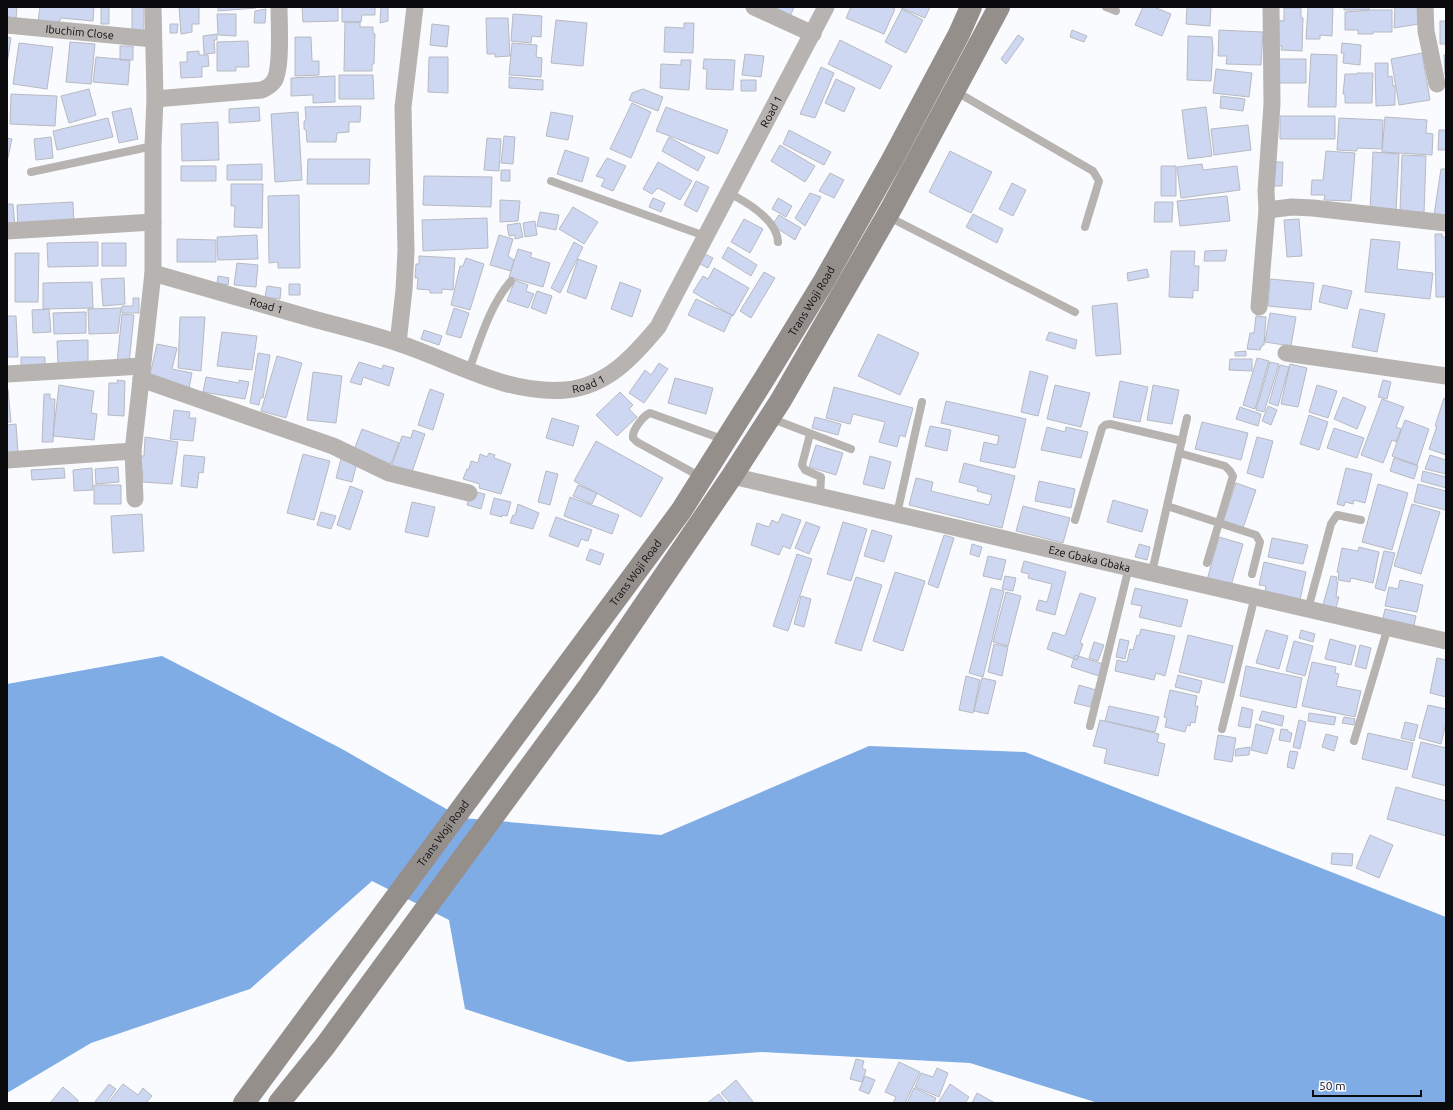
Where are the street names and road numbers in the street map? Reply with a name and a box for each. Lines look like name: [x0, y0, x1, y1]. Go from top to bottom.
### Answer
street label: Ibuchim Close: [45, 23, 114, 41]
street label: Road 1: [758, 94, 784, 129]
street label: Trans Woji Road: [786, 264, 837, 338]
street label: Road 1: [248, 295, 284, 316]
street label: Road 1: [571, 372, 607, 395]
street label: Trans Woji Road: [607, 538, 664, 608]
street label: Eze Gbaka Gbaka: [1048, 543, 1132, 574]
street label: Trans Woji Road: [415, 798, 471, 869]

